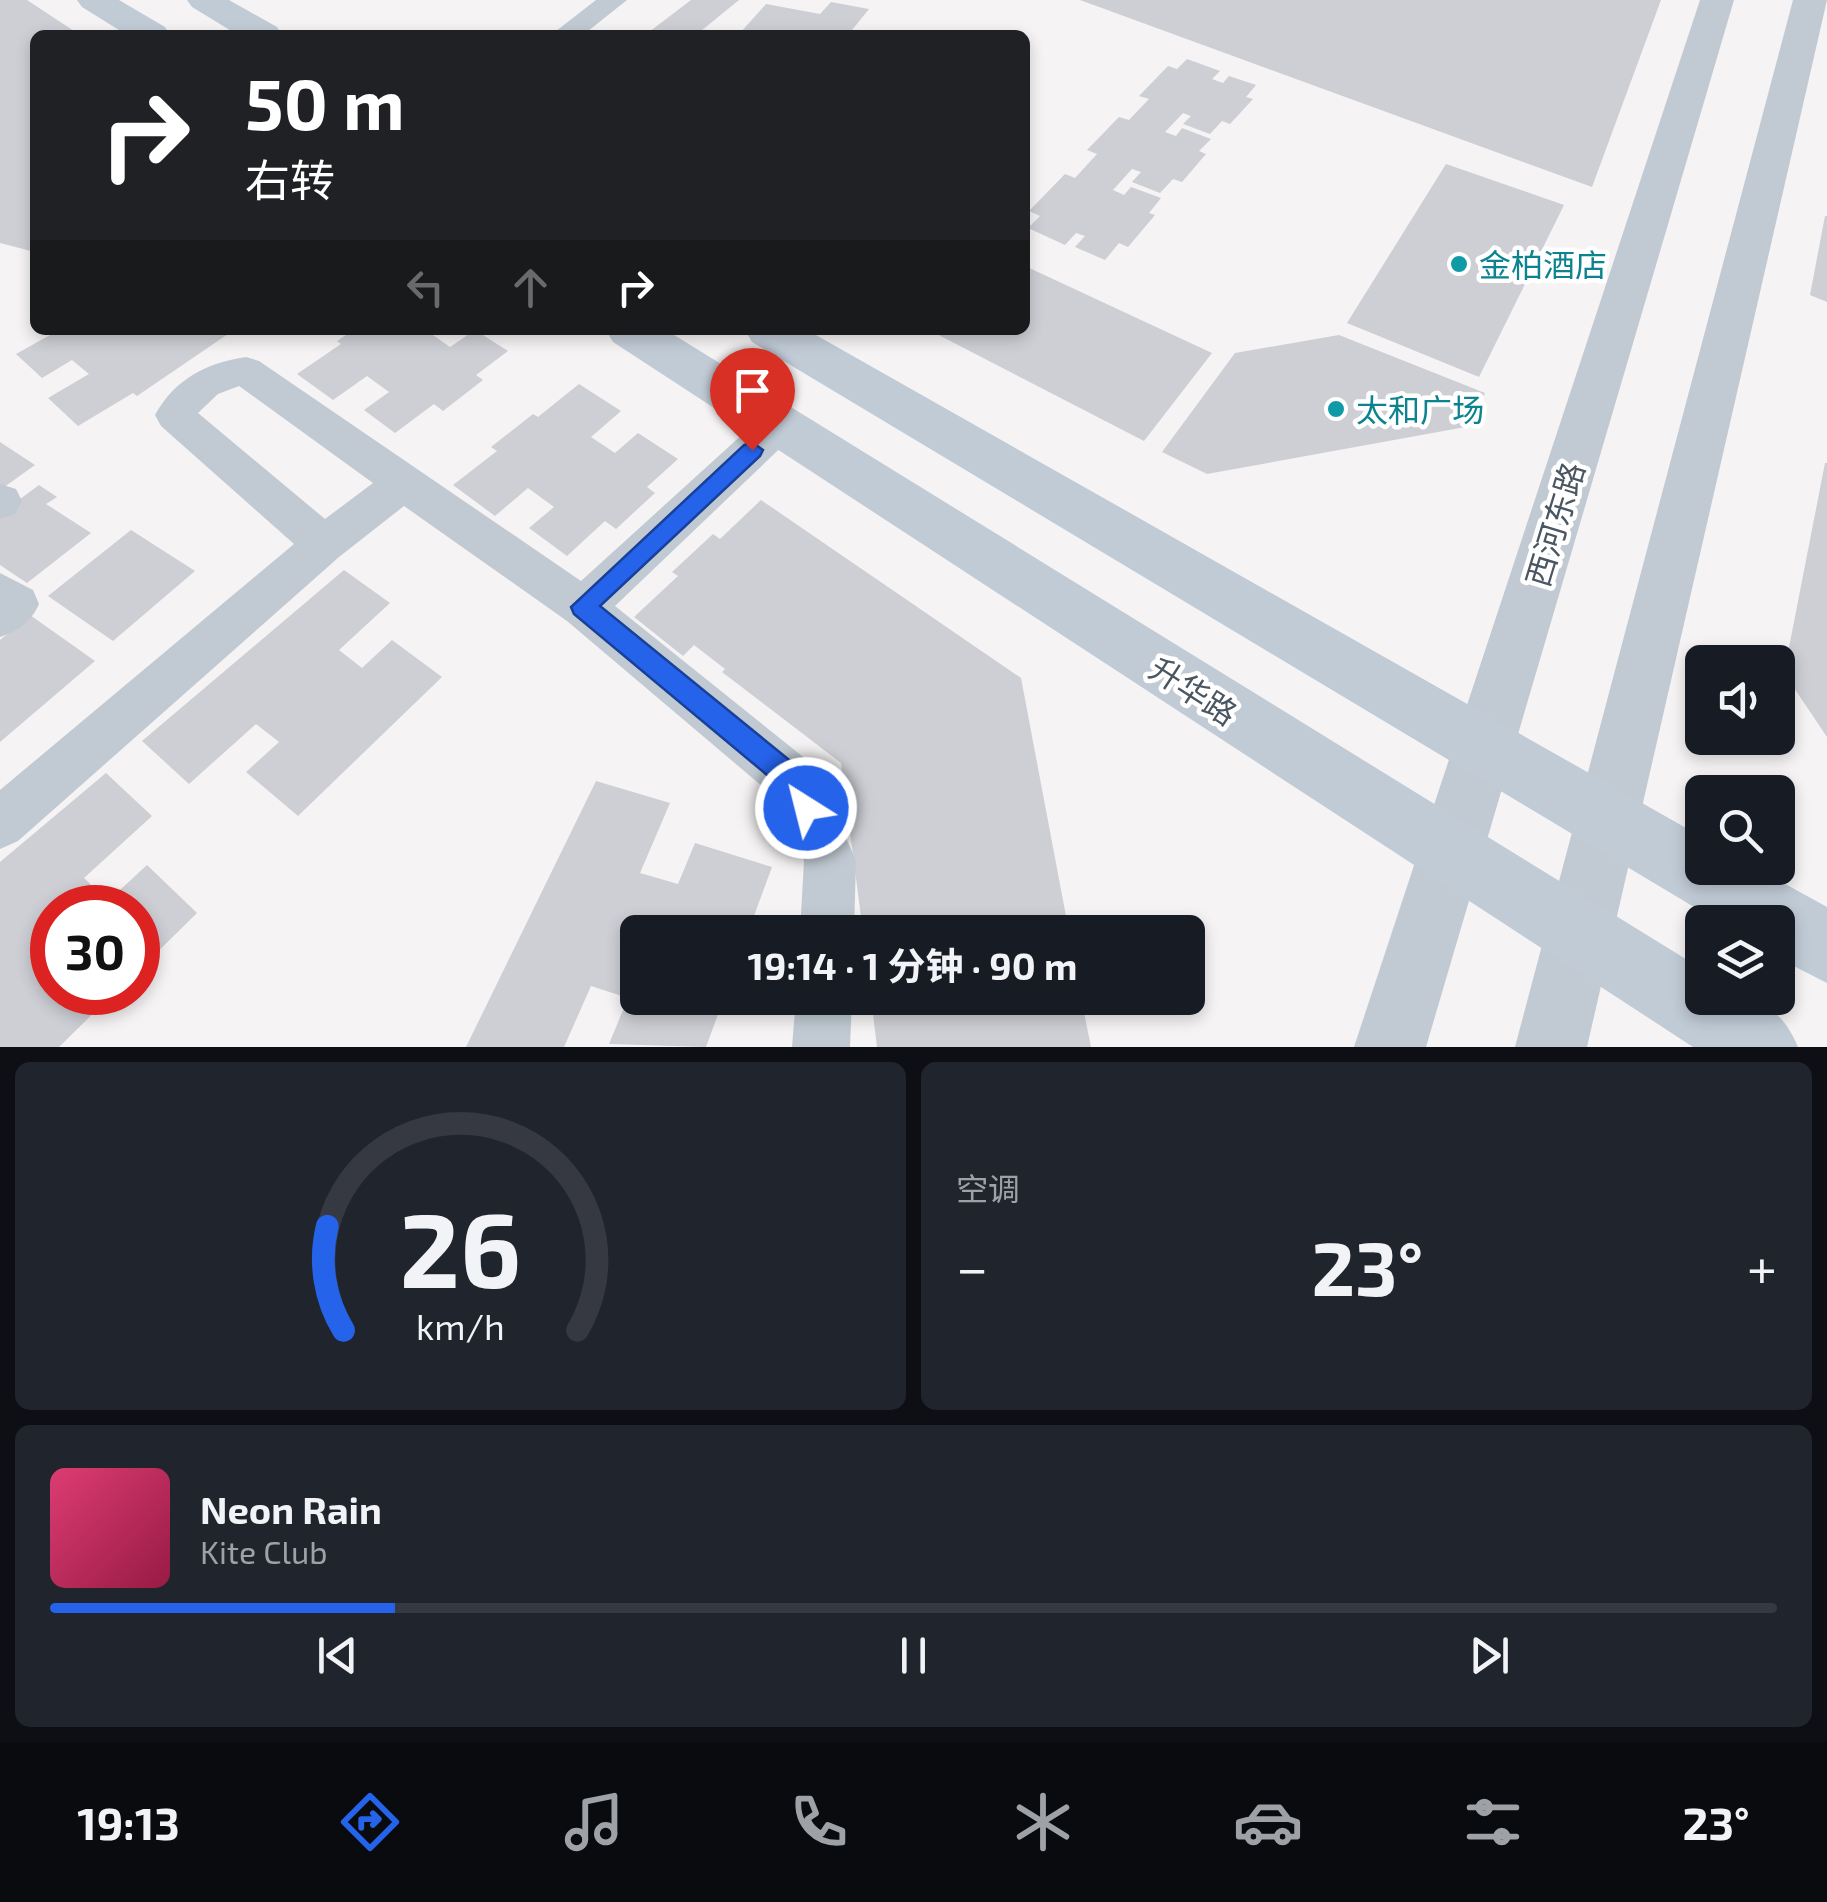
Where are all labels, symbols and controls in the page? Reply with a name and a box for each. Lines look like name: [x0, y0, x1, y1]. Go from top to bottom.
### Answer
text: 50 m: [245, 60, 405, 144]
icon: right: [80, 70, 210, 200]
text: 右转: [245, 152, 335, 206]
place label: 金柏酒店: [1479, 245, 1607, 283]
marker: 金柏酒店: [1448, 253, 1470, 275]
icon: left: [398, 260, 453, 315]
icon: ahead: [503, 260, 558, 315]
icon: right: [608, 260, 663, 315]
pin: [710, 348, 795, 451]
icon: arrive: [725, 363, 780, 418]
place label: 太和广场: [1356, 390, 1484, 428]
marker: 太和广场: [1325, 398, 1347, 420]
street label: 西河东路: [1517, 457, 1591, 591]
map controls: [1685, 645, 1795, 1015]
button: sound: [1685, 645, 1795, 755]
street label: 升华路: [1143, 648, 1245, 732]
position arrow: [754, 756, 858, 860]
button: search: [1685, 775, 1795, 885]
speed limit sign: 30: [30, 885, 160, 1015]
button: layers: [1685, 905, 1795, 1015]
text: 19:14 · 1 分钟 · 90 m: [748, 942, 1077, 988]
text: 空调: [956, 1169, 1020, 1207]
text: 26: [400, 1184, 521, 1309]
text: 23°: [1311, 1221, 1423, 1311]
text: −: [956, 1233, 988, 1299]
text: +: [1747, 1233, 1777, 1299]
text: km/h: [416, 1304, 505, 1347]
text: Neon Rain: [200, 1486, 382, 1532]
text: Kite Club: [200, 1532, 328, 1570]
icon: previous: [310, 1628, 365, 1683]
icon: pause: [886, 1628, 941, 1683]
icon: next: [1462, 1628, 1517, 1683]
icon: directions: [335, 1787, 405, 1857]
icon: music: [559, 1787, 629, 1857]
icon: phone: [784, 1787, 854, 1857]
icon: climate: [1008, 1787, 1078, 1857]
icon: car: [1233, 1787, 1303, 1857]
icon: filters: [1458, 1787, 1528, 1857]
text: 19:13: [77, 1795, 180, 1849]
text: 23°: [1682, 1795, 1750, 1849]

